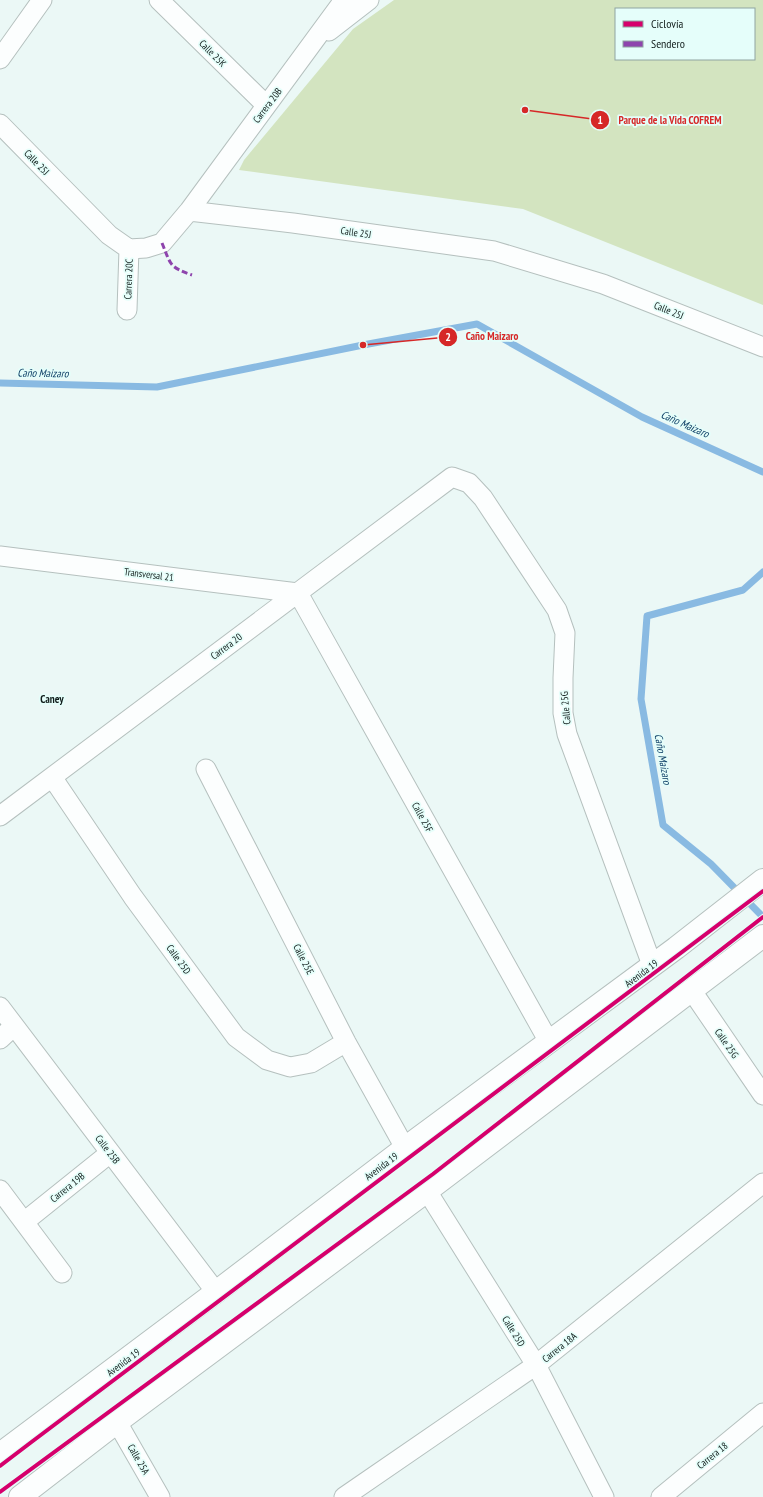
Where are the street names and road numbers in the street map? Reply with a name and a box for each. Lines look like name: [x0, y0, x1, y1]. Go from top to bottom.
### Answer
street label: Calle 25K: [196, 37, 229, 70]
street label: Carrera 20B: [250, 85, 285, 125]
street label: Calle 25J: [21, 147, 52, 178]
street label: Calle 25J: [340, 224, 372, 241]
street label: Carrera 20C: [121, 258, 136, 299]
street label: Calle 25J: [652, 299, 686, 322]
street label: Transversal 21: [123, 565, 174, 584]
street label: Carrera 20: [208, 630, 245, 662]
street label: Calle 25G: [558, 691, 573, 725]
street label: Calle 25F: [409, 800, 436, 835]
street label: Calle 25D: [163, 942, 194, 977]
street label: Calle 25E: [290, 942, 317, 977]
street label: Avenida 19: [622, 957, 661, 990]
street label: Calle 25G: [712, 1026, 742, 1061]
street label: Calle 25B: [92, 1132, 123, 1167]
street label: Avenida 19: [362, 1150, 401, 1183]
street label: Carrera 19B: [47, 1169, 87, 1205]
street label: Calle 25D: [499, 1314, 528, 1349]
street label: Carrera 18A: [539, 1329, 579, 1365]
street label: Avenida 19: [104, 1346, 143, 1379]
street label: Carrera 18: [694, 1439, 730, 1472]
street label: Calle 25A: [125, 1442, 153, 1477]

